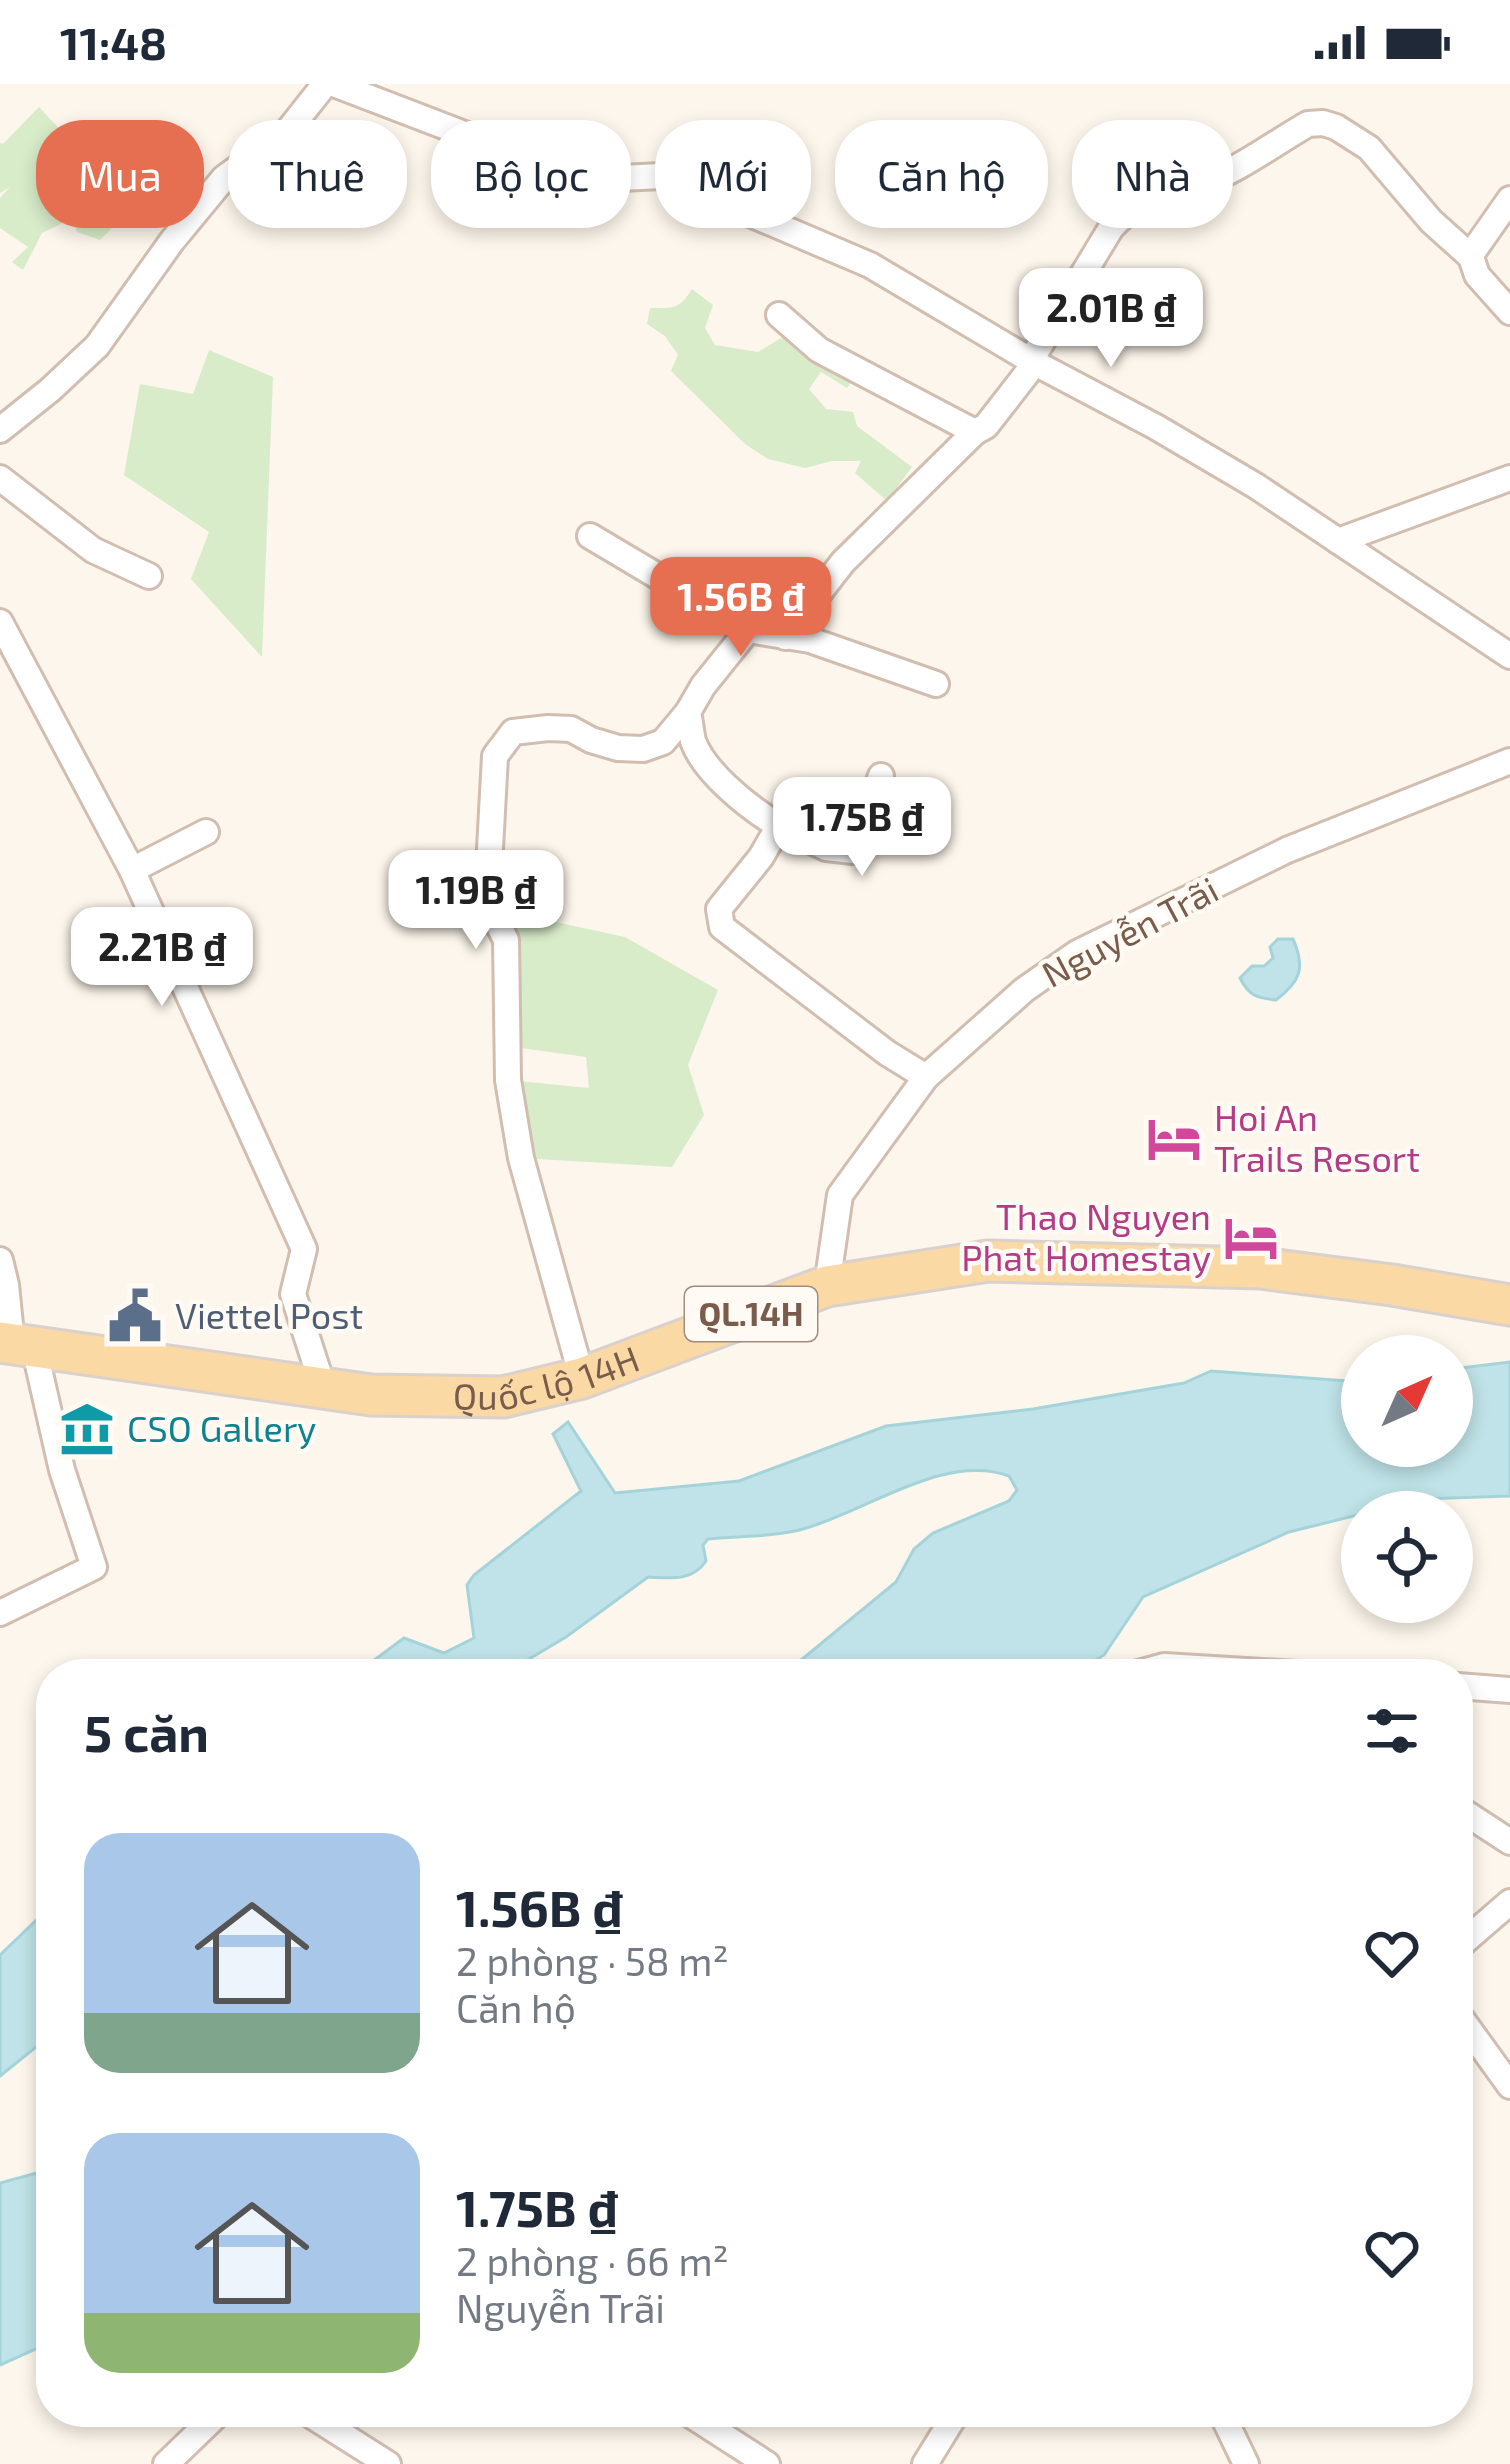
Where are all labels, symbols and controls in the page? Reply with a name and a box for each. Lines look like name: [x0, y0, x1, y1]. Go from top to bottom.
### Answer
text: 11:48: [60, 15, 167, 69]
chip: Mua: [36, 120, 204, 228]
chip: Thuê: [228, 120, 407, 228]
chip: Bộ lọc: [431, 120, 631, 228]
chip: Mới: [655, 120, 811, 228]
chip: Căn hộ: [835, 120, 1048, 228]
chip: Nhà: [1072, 120, 1233, 228]
pin: 2.01B ₫: [1000, 268, 1222, 370]
text: 2.01B ₫: [1046, 283, 1176, 330]
pin: 1.56B ₫: [630, 557, 852, 659]
text: 1.56B ₫: [677, 572, 805, 619]
pin: 1.75B ₫: [751, 777, 973, 879]
text: 1.75B ₫: [800, 792, 924, 839]
pin: 1.19B ₫: [365, 850, 587, 952]
text: 1.19B ₫: [415, 865, 537, 912]
street label: Nguyễn Trãi: [1034, 866, 1225, 995]
pin: 2.21B ₫: [51, 907, 273, 1009]
text: 2.21B ₫: [98, 922, 226, 969]
place label: Hoi An Trails Resort: [1214, 1095, 1420, 1179]
hotel icon: Hoi An Trails Resort: [1145, 1110, 1203, 1168]
place label: Thao Nguyen Phat Homestay: [961, 1194, 1211, 1278]
hotel icon: Thao Nguyen Phat Homestay: [1222, 1209, 1280, 1267]
public building icon: Viettel Post: [106, 1287, 164, 1345]
road number: QL.14H: [685, 1287, 817, 1341]
place label: Viettel Post: [175, 1293, 363, 1336]
north arrow: [1341, 1335, 1473, 1467]
map controls: [1341, 1335, 1473, 1623]
street label: Quốc lộ 14H: [453, 1336, 644, 1418]
museum icon: CSO Gallery: [58, 1400, 116, 1458]
place label: CSO Gallery: [127, 1406, 316, 1449]
button: locate: [1341, 1491, 1473, 1623]
icon: filters: [1359, 1698, 1425, 1764]
text: 5 căn: [84, 1701, 209, 1762]
text: 1.56B ₫: [456, 1876, 623, 1937]
icon: home: [180, 1881, 324, 2025]
icon: heart: [1359, 1920, 1425, 1986]
text: 2 phòng · 58 m²: [456, 1937, 729, 1984]
text: Căn hộ: [456, 1984, 576, 2031]
text: 1.75B ₫: [456, 2176, 618, 2237]
icon: home: [180, 2181, 324, 2325]
icon: heart: [1359, 2220, 1425, 2286]
text: 2 phòng · 66 m²: [456, 2237, 729, 2284]
text: Nguyễn Trãi: [456, 2284, 665, 2331]

